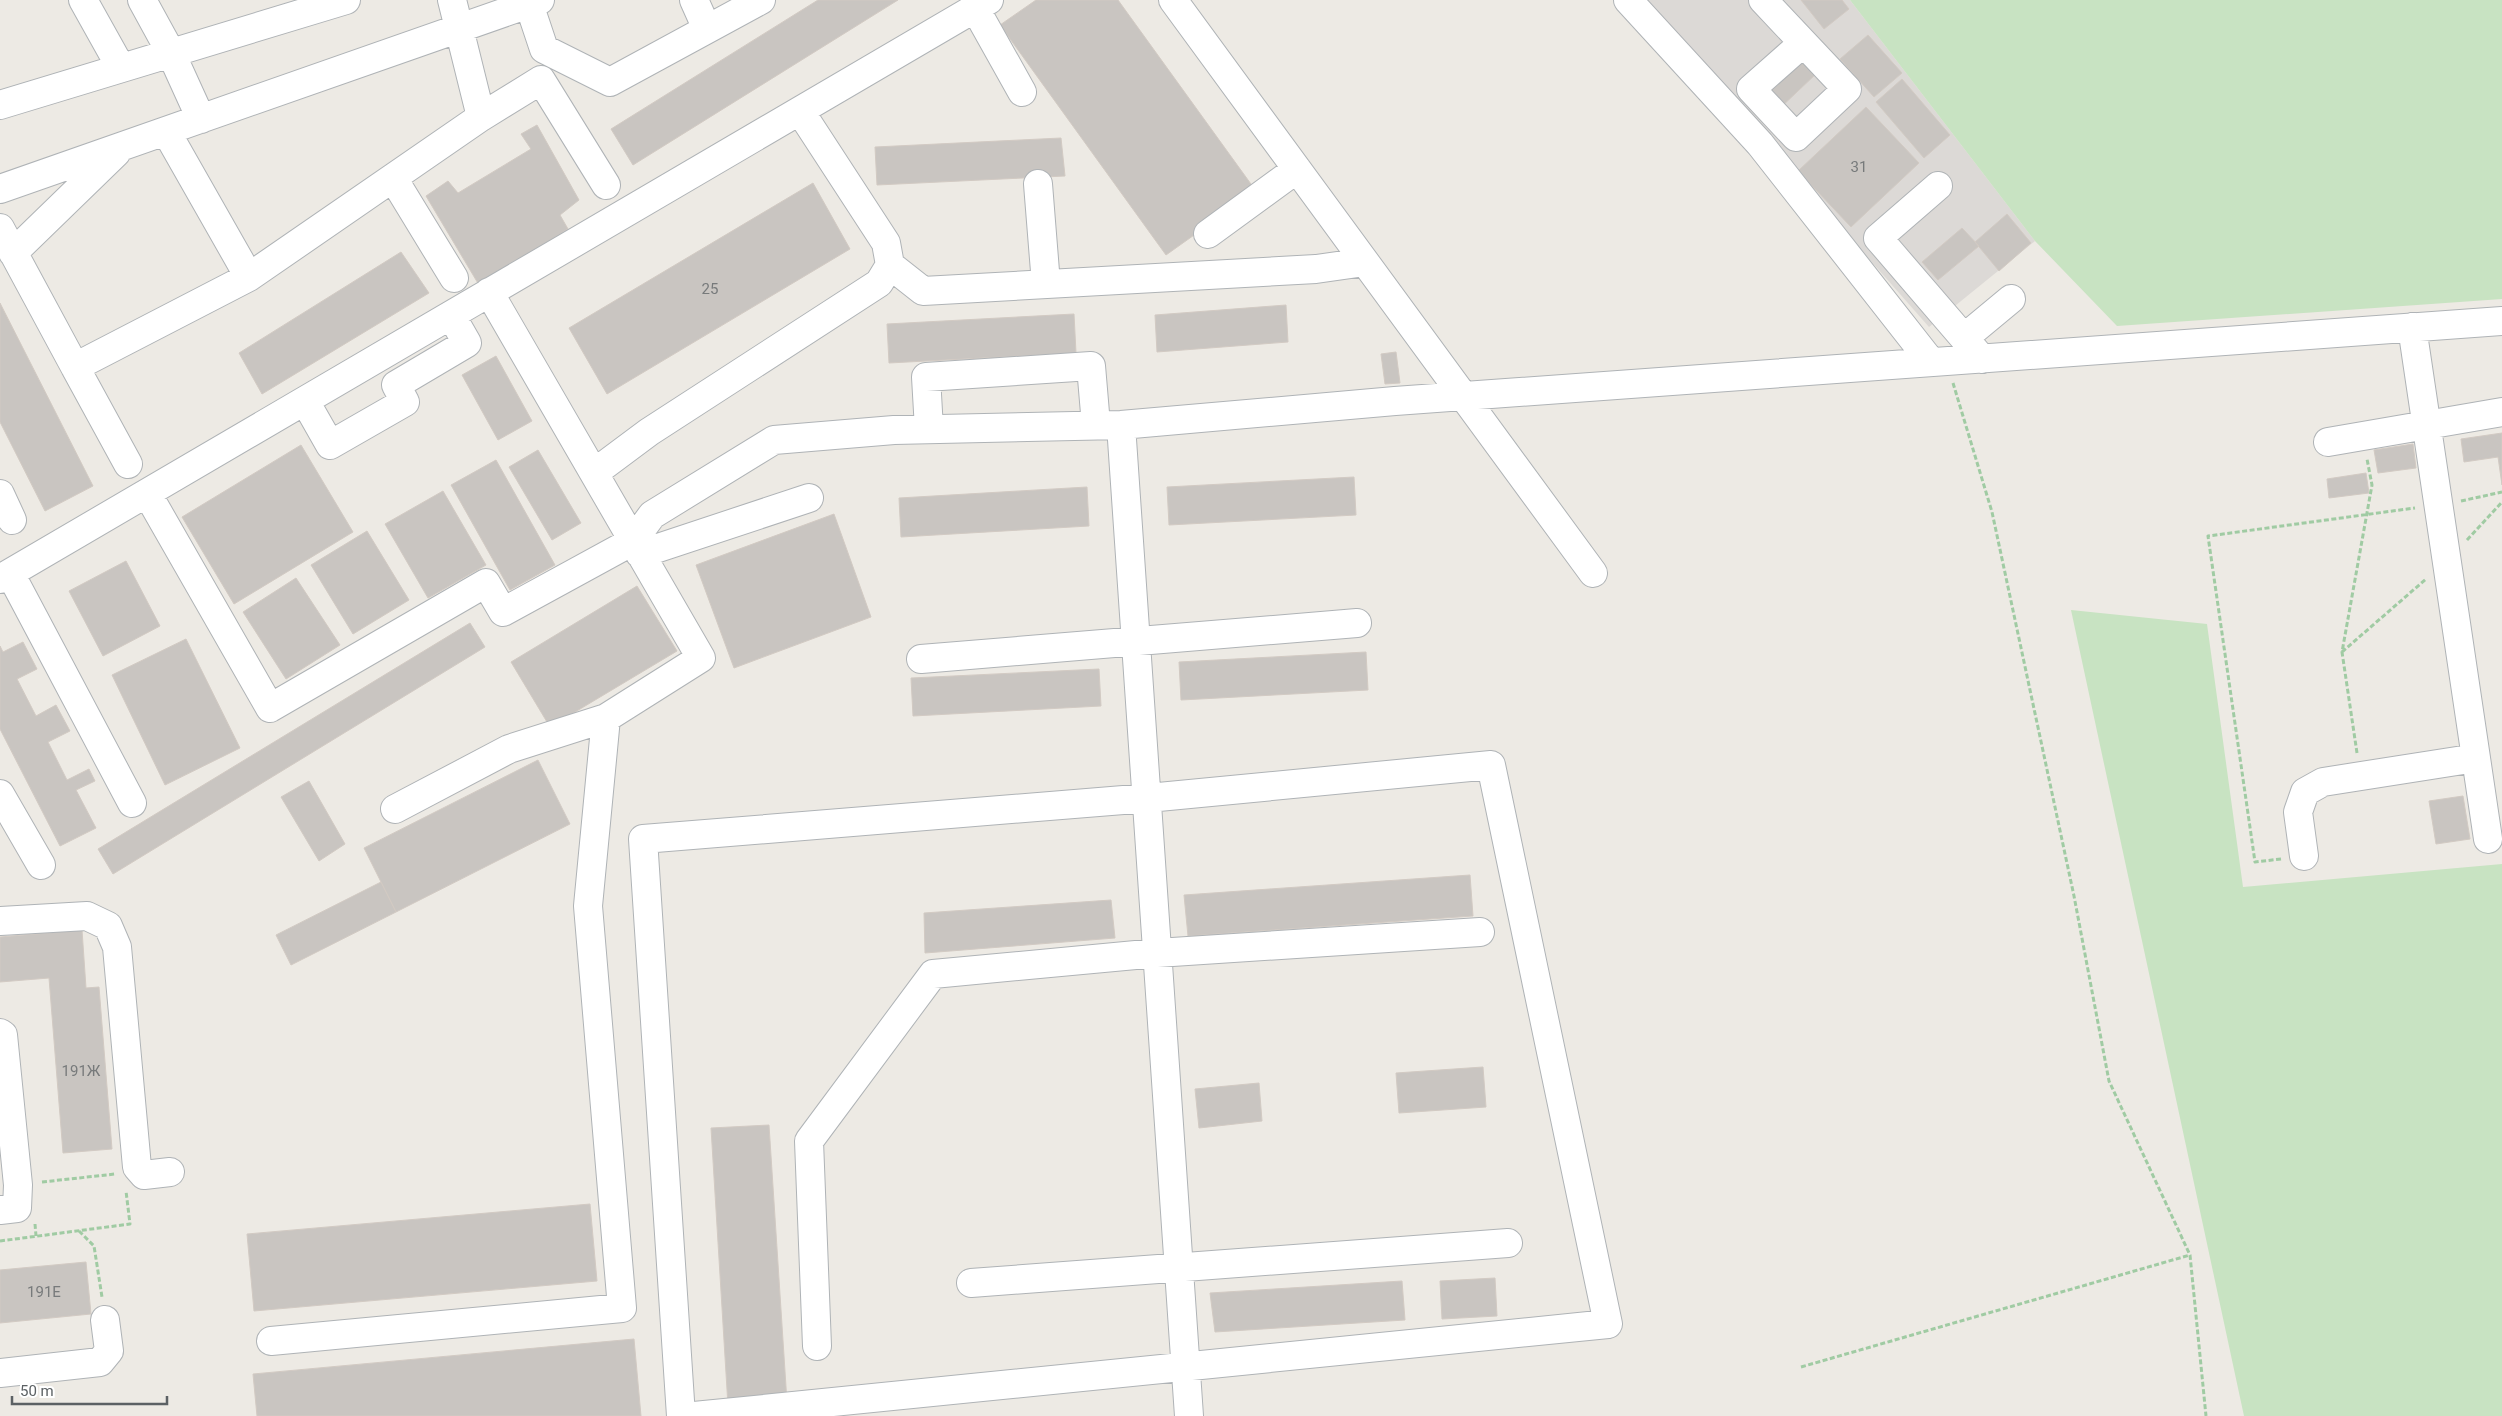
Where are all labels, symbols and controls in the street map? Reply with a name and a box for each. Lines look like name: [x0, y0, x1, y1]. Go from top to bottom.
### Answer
house number: 31: [1851, 158, 1867, 176]
house number: 25: [702, 280, 718, 298]
house number: 191Ж: [62, 1062, 101, 1080]
house number: 191Е: [27, 1283, 61, 1301]
scale bar: [12, 1374, 168, 1406]
text: 50 m: [20, 1382, 54, 1400]

